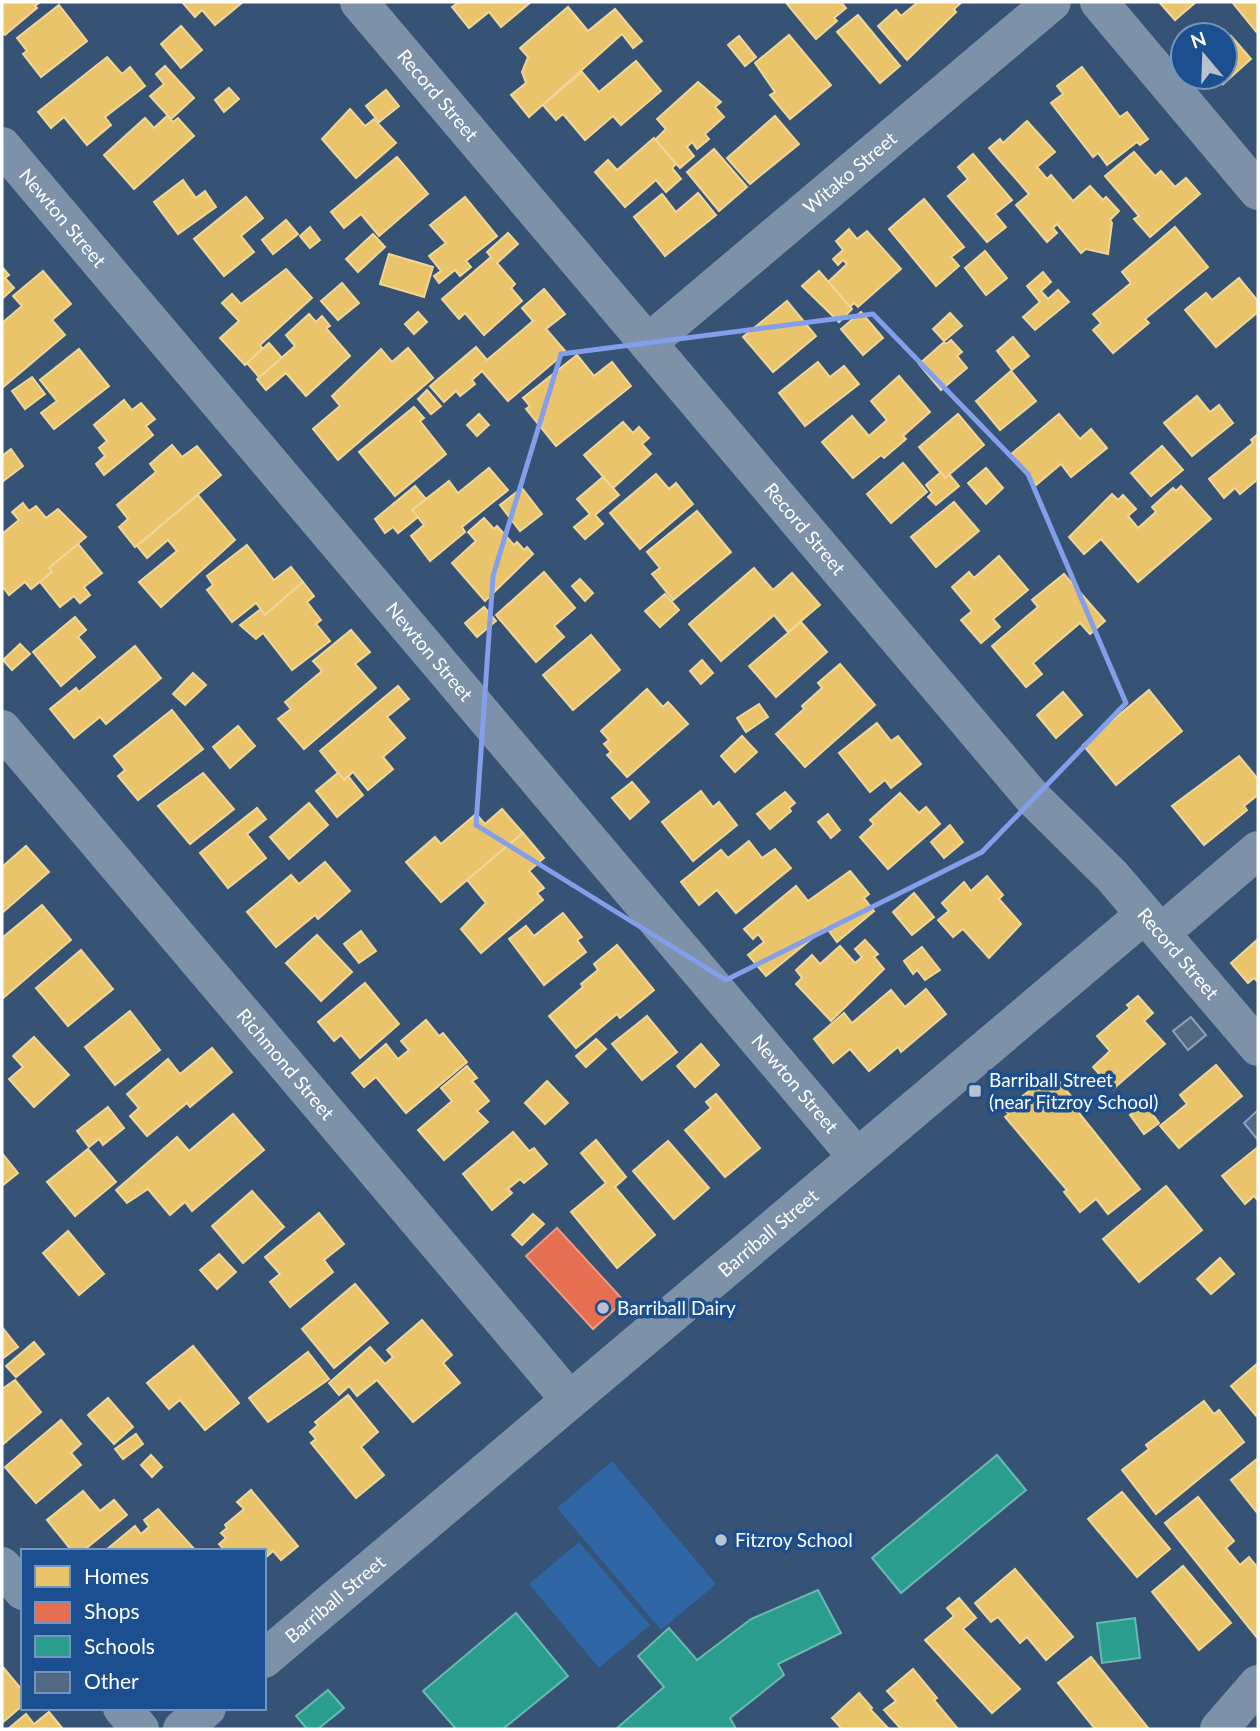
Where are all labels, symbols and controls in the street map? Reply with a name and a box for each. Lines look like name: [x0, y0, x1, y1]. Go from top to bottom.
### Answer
north arrow: [1169, 21, 1239, 91]
text: N: [1188, 26, 1209, 53]
street label: Record Street: [393, 44, 484, 146]
street label: Witako Street: [798, 126, 901, 218]
street label: Newton Street: [15, 163, 111, 272]
street label: Record Street: [760, 478, 851, 579]
street label: Newton Street: [382, 597, 478, 705]
street label: Record Street: [1133, 903, 1224, 1004]
street label: Richmond Street: [232, 1003, 340, 1124]
street label: Newton Street: [747, 1029, 844, 1138]
place label: Barriball Street (near Fitzroy School): [989, 1068, 1158, 1113]
marker: Barriball Street (near Fitzroy School): [967, 1083, 983, 1099]
street label: Barriball Street: [713, 1184, 823, 1281]
place label: Barriball Dairy: [617, 1296, 736, 1319]
marker: Barriball Dairy: [595, 1300, 611, 1316]
place label: Fitzroy School: [735, 1528, 853, 1551]
marker: Fitzroy School: [713, 1532, 729, 1548]
legend: [21, 1549, 266, 1710]
street label: Barriball Street: [280, 1550, 390, 1647]
text: Homes: [84, 1563, 149, 1588]
text: Shops: [84, 1598, 140, 1623]
text: Schools: [84, 1633, 155, 1658]
text: Other: [84, 1668, 139, 1693]

